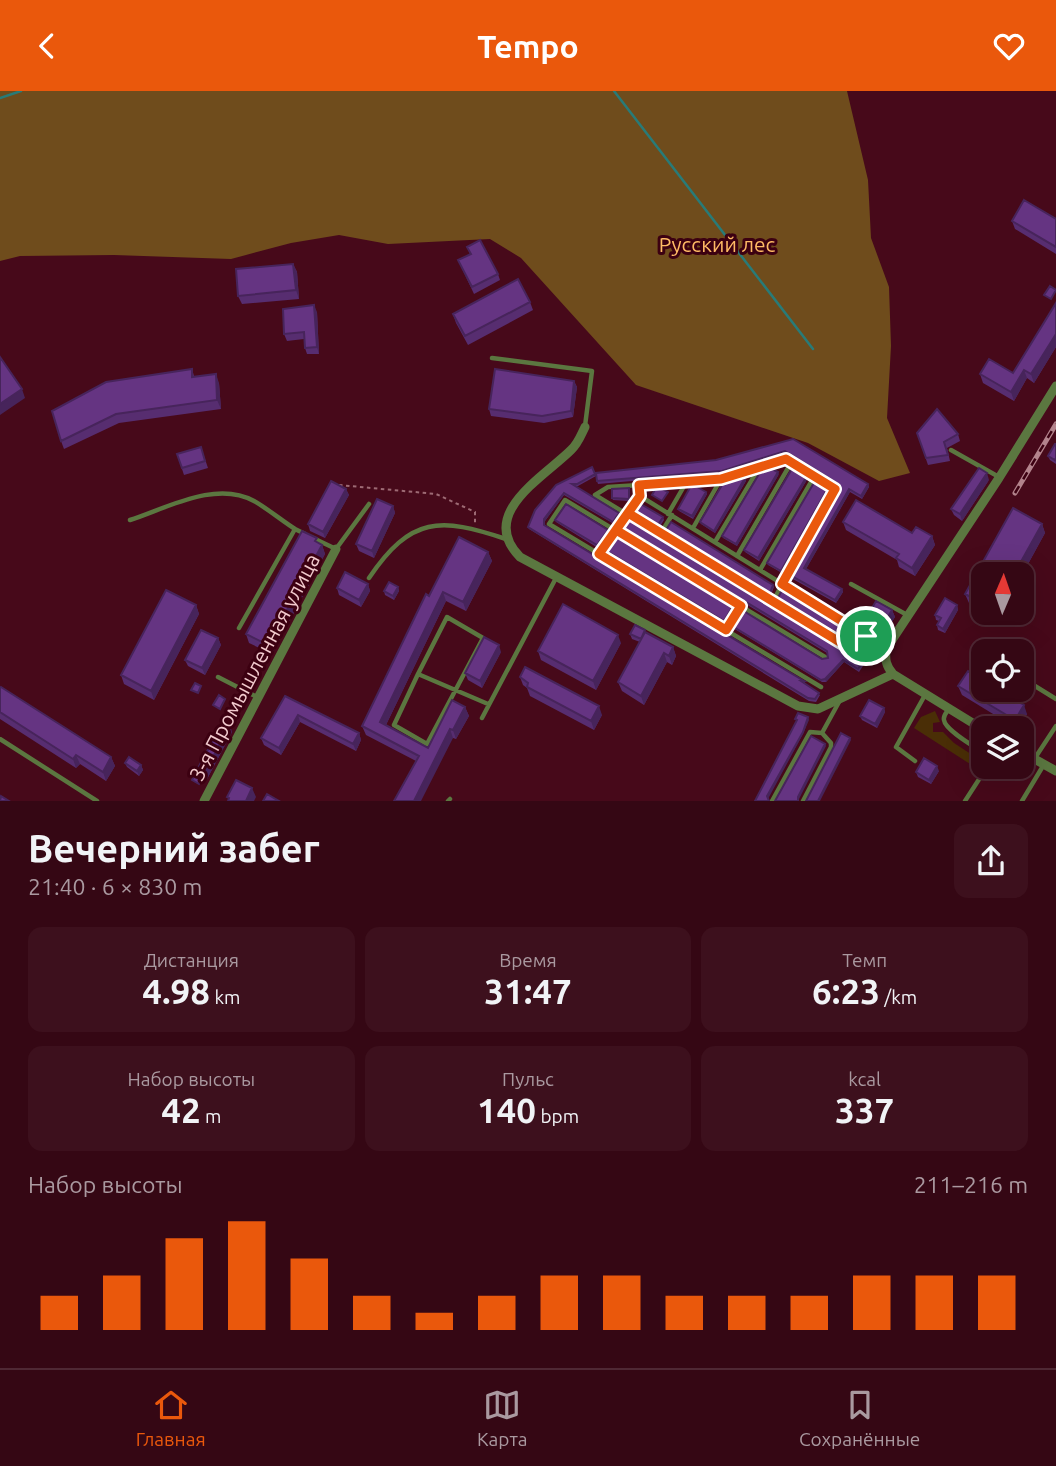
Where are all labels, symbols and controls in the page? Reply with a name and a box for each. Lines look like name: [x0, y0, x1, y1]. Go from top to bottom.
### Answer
icon: back: [28, 27, 66, 65]
icon: heart: [990, 27, 1028, 65]
text: Tempo: [477, 28, 579, 64]
park label: Русский лес: [659, 232, 776, 256]
street label: 3-я Промышленная улица: [184, 549, 324, 785]
north arrow: [971, 562, 1034, 625]
map controls: [971, 562, 1034, 779]
pin: [836, 606, 896, 666]
icon: arrive: [847, 617, 885, 655]
button: locate: [971, 639, 1034, 702]
button: layers: [971, 716, 1034, 779]
button: share: [954, 824, 1028, 898]
text: Вечерний забег: [28, 827, 320, 869]
text: 21:40 · 6 × 830 m: [28, 874, 202, 899]
text: Дистанция: [144, 949, 239, 971]
text: Время: [499, 949, 557, 971]
text: Темп: [842, 949, 887, 971]
text: 4.98: [142, 971, 210, 1011]
text: 31:47: [484, 971, 572, 1011]
text: 6:23: [812, 971, 880, 1011]
text: km: [210, 986, 240, 1008]
text: /km: [880, 986, 917, 1008]
text: Набор высоты: [127, 1068, 255, 1090]
text: Пульс: [502, 1068, 554, 1090]
text: kcal: [848, 1068, 881, 1090]
text: 42: [161, 1090, 201, 1130]
text: 140: [477, 1090, 536, 1130]
text: 337: [835, 1090, 894, 1130]
text: m: [201, 1105, 221, 1127]
text: bpm: [536, 1105, 579, 1127]
text: Набор высоты: [28, 1172, 183, 1197]
text: 211–216 m: [914, 1172, 1028, 1197]
tab: Главная: [136, 1386, 206, 1450]
tab: Карта: [477, 1386, 528, 1450]
tab: Сохранённые: [799, 1386, 920, 1450]

